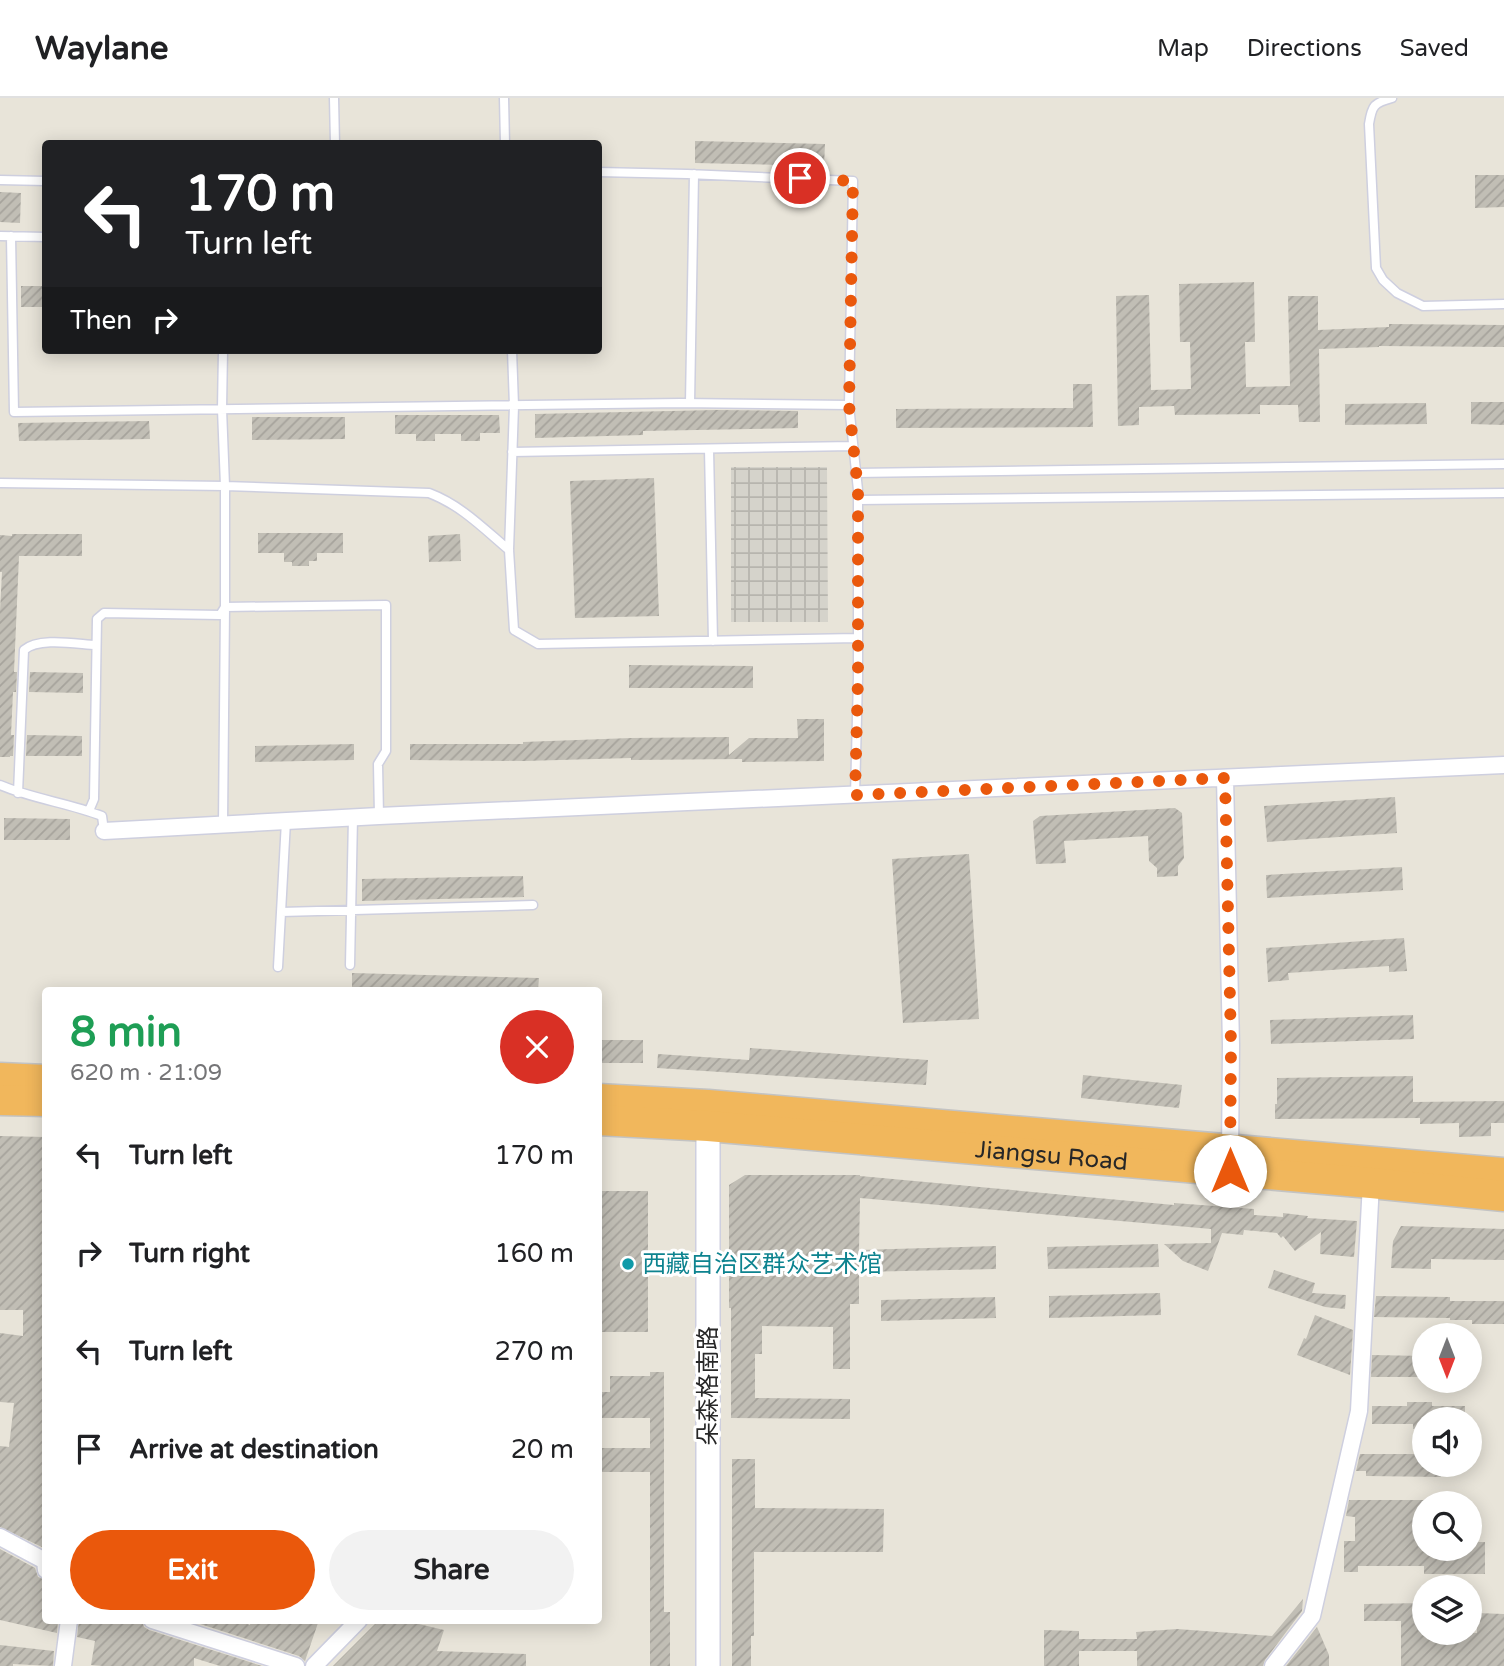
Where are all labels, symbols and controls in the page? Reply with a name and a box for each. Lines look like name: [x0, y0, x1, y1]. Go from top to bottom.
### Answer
text: Waylane: [35, 29, 169, 68]
text: Map: [1157, 34, 1209, 63]
text: Directions: [1247, 34, 1362, 63]
text: Saved: [1400, 34, 1469, 63]
pin: [770, 148, 830, 208]
icon: arrive: [781, 159, 819, 197]
text: 170 m: [185, 165, 335, 224]
icon: left: [70, 168, 161, 259]
text: Turn left: [185, 225, 312, 263]
icon: right: [146, 301, 184, 339]
text: Then: [70, 305, 132, 336]
text: 8 min: [70, 1007, 182, 1058]
button: close: [500, 1010, 574, 1084]
text: 620 m · 21:09: [70, 1059, 222, 1087]
position arrow: [1193, 1134, 1267, 1208]
street label: Jiangsu Road: [974, 1135, 1129, 1177]
icon: left: [70, 1136, 108, 1174]
text: Turn left: [129, 1140, 232, 1171]
text: 170 m: [494, 1140, 574, 1171]
icon: right: [70, 1234, 108, 1272]
text: Turn right: [129, 1238, 250, 1269]
text: 160 m: [494, 1238, 574, 1269]
place label: 西藏自治区群众艺术馆: [642, 1250, 882, 1279]
marker: 西藏自治区群众艺术馆: [620, 1256, 636, 1272]
north arrow: [1412, 1323, 1482, 1393]
map controls: [1412, 1323, 1482, 1645]
street label: 朵森格南路: [694, 1326, 723, 1446]
icon: left: [70, 1332, 108, 1370]
text: Turn left: [129, 1336, 232, 1367]
text: 270 m: [494, 1336, 574, 1367]
button: sound: [1412, 1407, 1482, 1477]
icon: arrive: [70, 1430, 108, 1468]
text: Arrive at destination: [129, 1434, 379, 1465]
text: 20 m: [511, 1434, 574, 1465]
button: search: [1412, 1491, 1482, 1561]
button: Exit: [70, 1530, 315, 1610]
button: Share: [329, 1530, 574, 1610]
button: layers: [1412, 1575, 1482, 1645]

